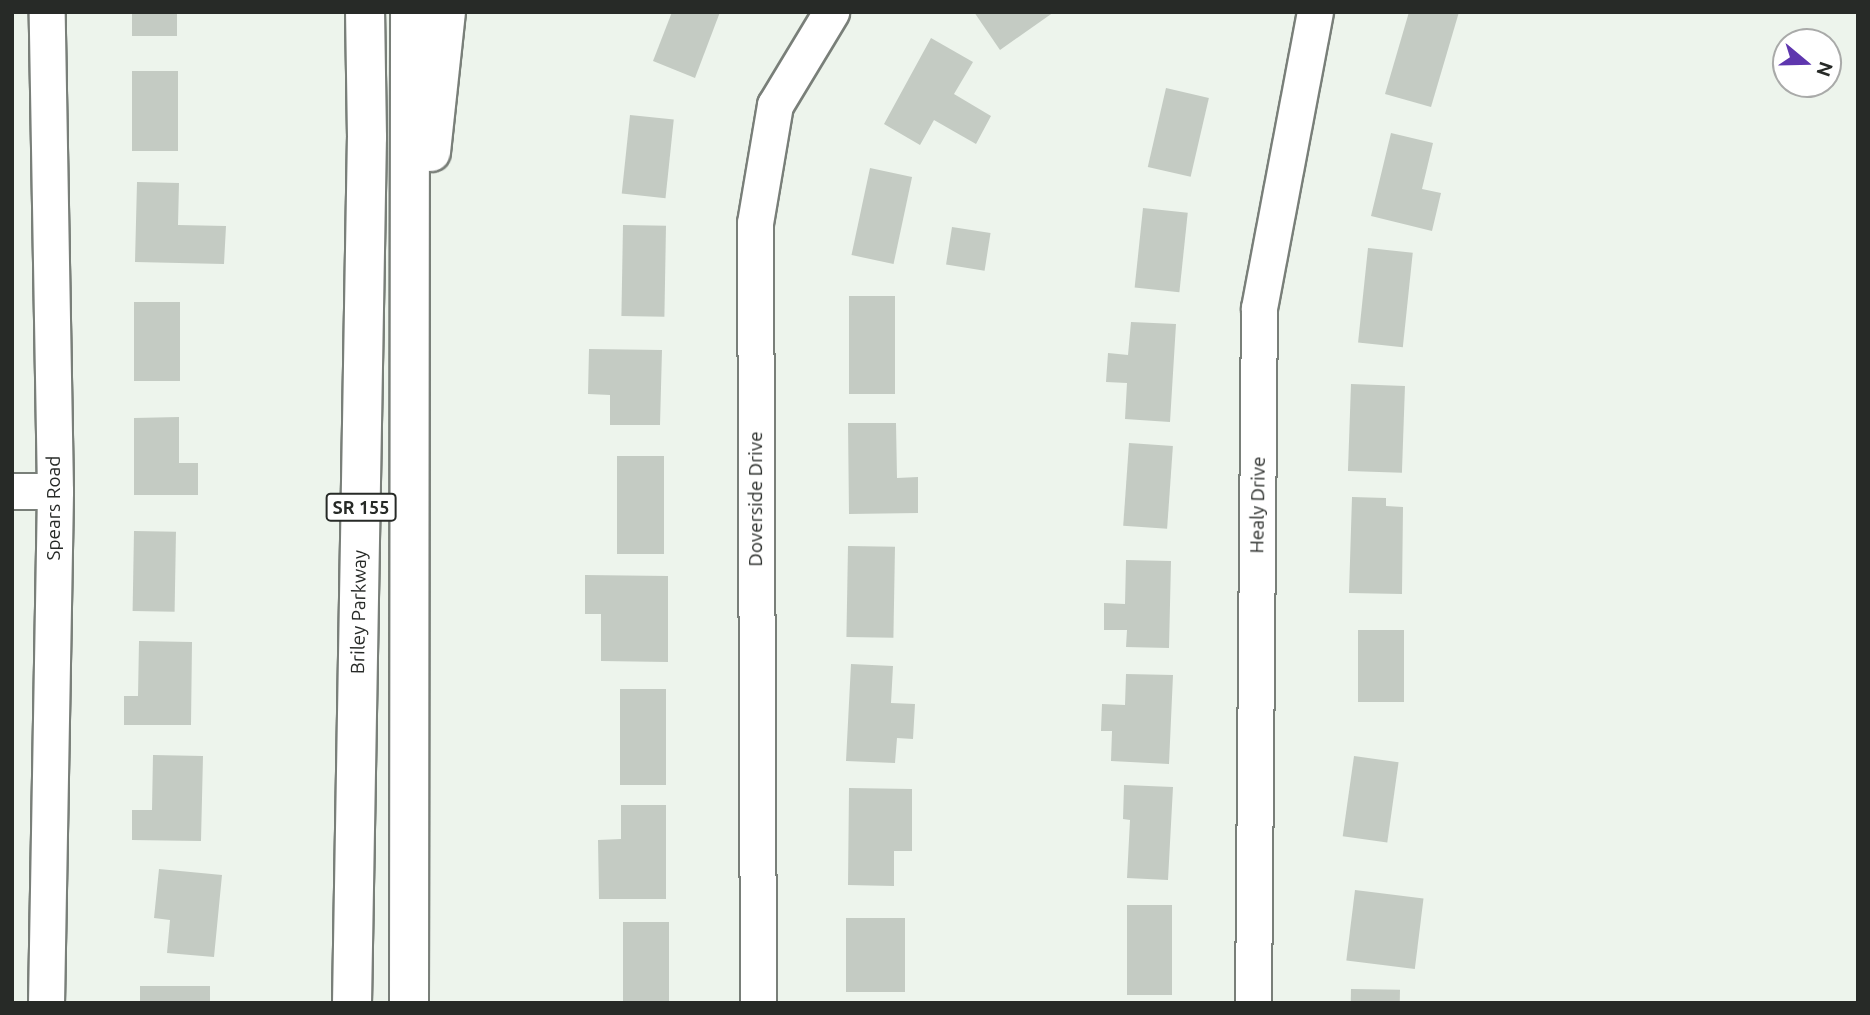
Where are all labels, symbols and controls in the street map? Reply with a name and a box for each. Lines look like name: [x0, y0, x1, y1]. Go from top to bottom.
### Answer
north arrow: [1772, 28, 1842, 98]
text: N: [1812, 59, 1838, 79]
street label: Doverside Drive: [745, 431, 767, 567]
street label: Spears Road: [43, 456, 65, 560]
street label: Healy Drive: [1246, 456, 1270, 554]
road number: SR 155: [324, 492, 398, 522]
street label: Briley Parkway: [347, 550, 371, 674]

